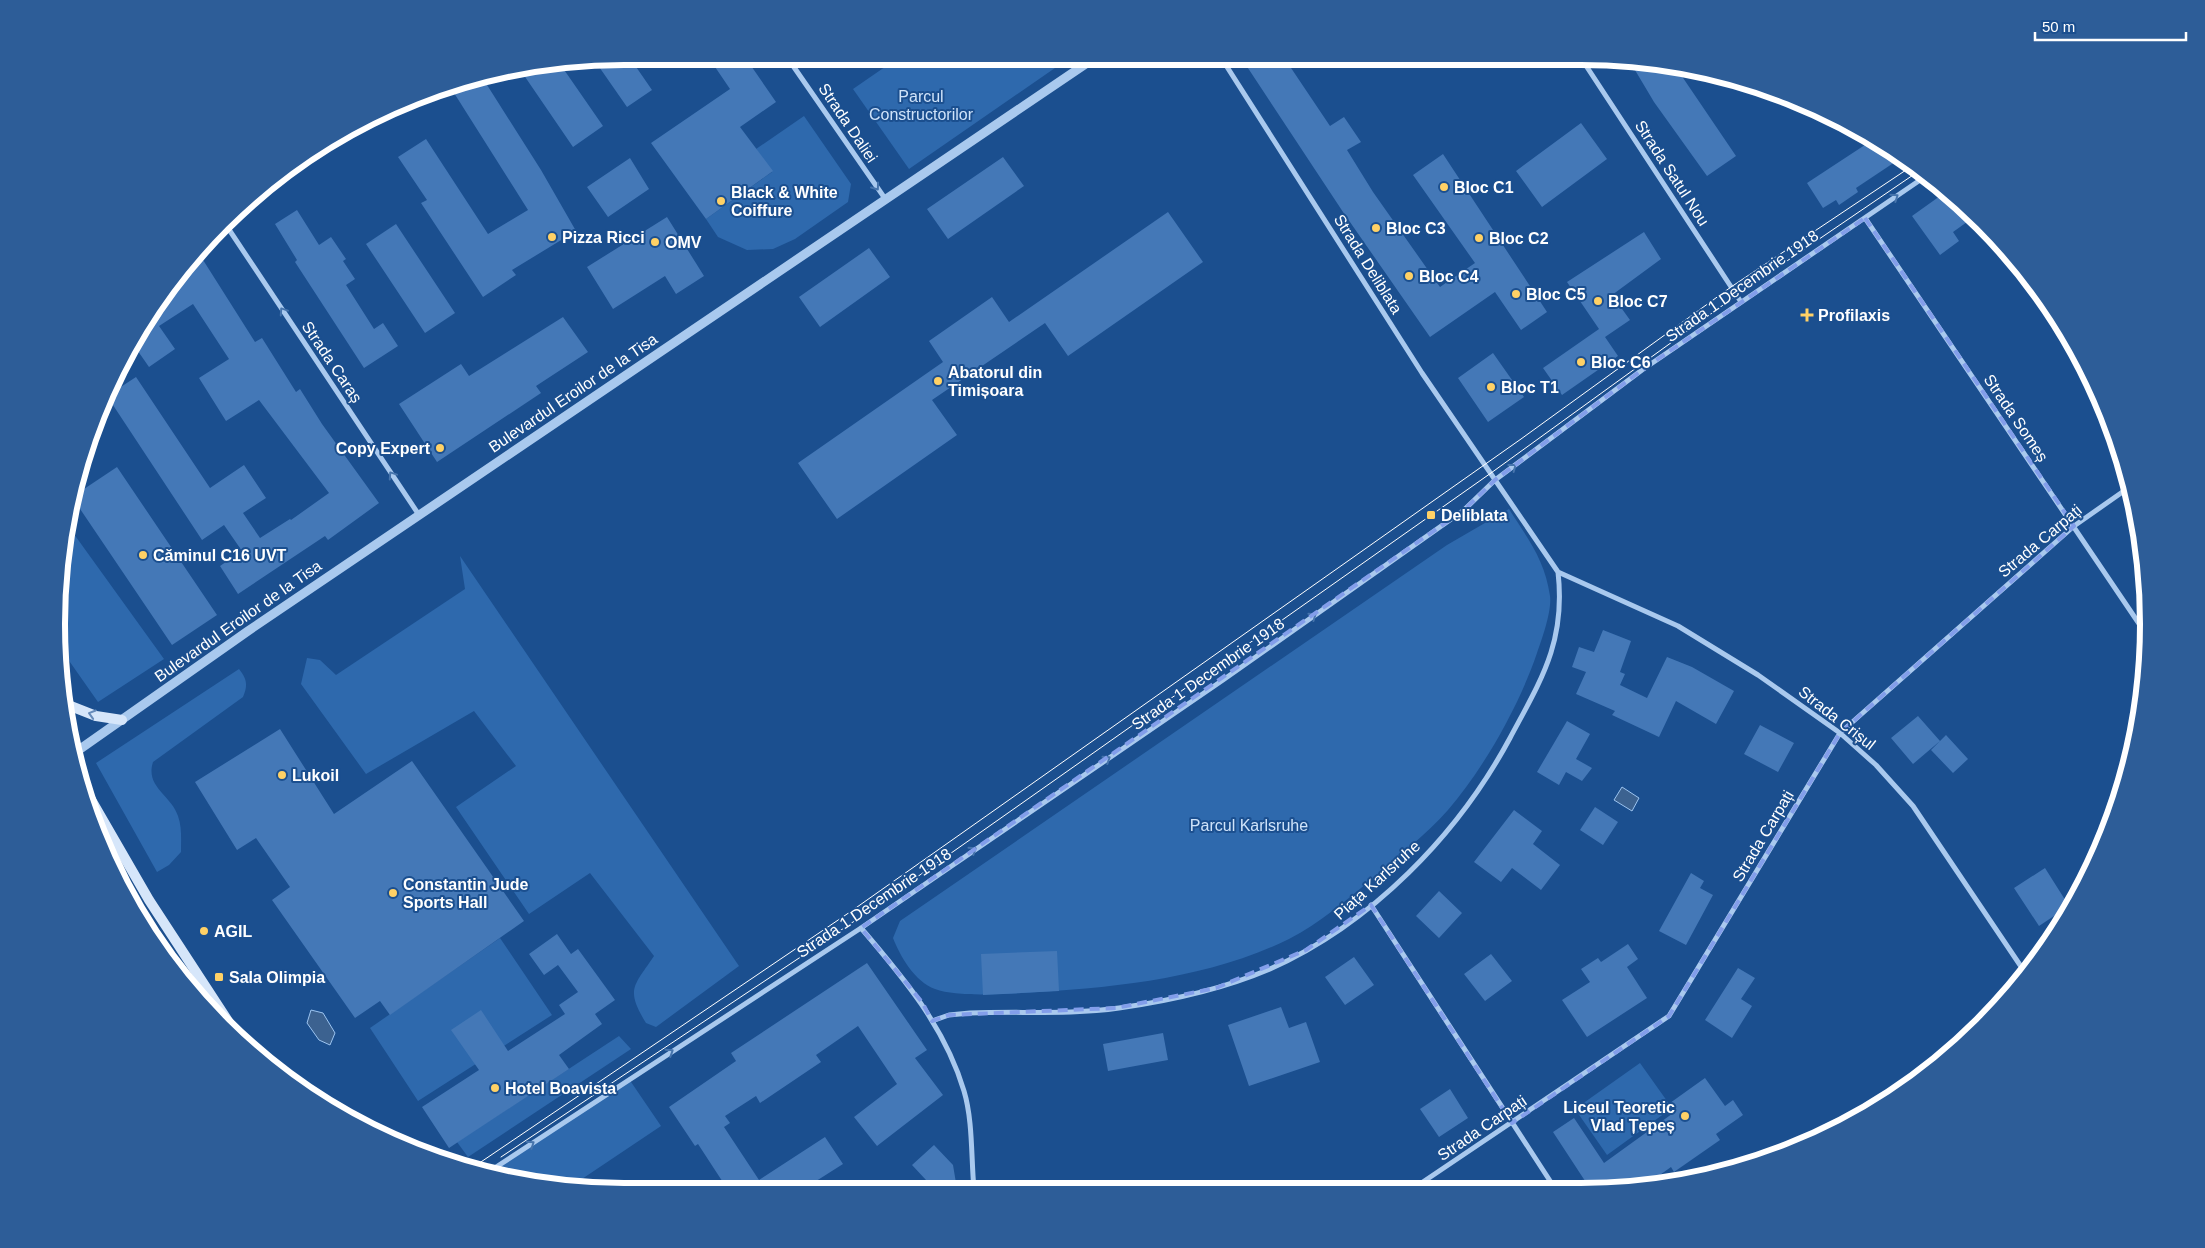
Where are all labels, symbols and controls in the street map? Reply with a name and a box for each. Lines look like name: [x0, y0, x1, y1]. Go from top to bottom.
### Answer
scale bar: [2035, 10, 2186, 42]
text: 50 m: [2042, 18, 2075, 35]
street label: Strada Daliei: [815, 80, 881, 166]
park label: Parcul Constructorilor: [869, 88, 974, 123]
street label: Strada Satul Nou: [1632, 117, 1712, 229]
place label: Bloc C1: [1454, 179, 1514, 196]
one-way arrow: [870, 181, 879, 191]
marker: Bloc C1: [1438, 181, 1450, 193]
place label: Black & White Coiffure: [731, 184, 838, 219]
one-way arrow: [1890, 194, 1899, 203]
marker: Black & White Coiffure: [715, 195, 727, 207]
street label: Strada Deliblata: [1331, 211, 1405, 317]
place label: Bloc C3: [1386, 220, 1446, 237]
marker: Bloc C3: [1370, 222, 1382, 234]
street label: Strada 1 Decembrie 1918: [1662, 227, 1822, 345]
place label: Pizza Ricci: [562, 229, 645, 246]
place label: Bloc C2: [1489, 230, 1549, 247]
marker: Pizza Ricci: [546, 231, 558, 243]
marker: Bloc C2: [1473, 232, 1485, 244]
place label: OMV: [665, 234, 702, 251]
marker: OMV: [649, 236, 661, 248]
place label: Bloc C4: [1419, 268, 1479, 285]
marker: Bloc C4: [1403, 270, 1415, 282]
place label: Bloc C5: [1526, 286, 1586, 303]
marker: Bloc C5: [1510, 288, 1522, 300]
place label: Bloc C7: [1608, 293, 1668, 310]
marker: Bloc C7: [1592, 295, 1604, 307]
one-way arrow: [280, 307, 289, 316]
place label: Profilaxis: [1818, 307, 1890, 324]
marker: Profilaxis: [1800, 308, 1814, 322]
street label: Strada Caraș: [299, 318, 365, 406]
street label: Bulevardul Eroilor de la Tisa: [486, 330, 660, 456]
place label: Bloc C6: [1591, 354, 1651, 371]
marker: Bloc C6: [1575, 356, 1587, 368]
place label: Abatorul din Timișoara: [948, 364, 1042, 399]
street label: Strada Someș: [1981, 371, 2051, 465]
marker: Abatorul din Timișoara: [932, 375, 944, 387]
place label: Bloc T1: [1501, 379, 1559, 396]
marker: Bloc T1: [1485, 381, 1497, 393]
place label: Copy Expert: [336, 440, 431, 457]
marker: Copy Expert: [434, 442, 446, 454]
one-way arrow: [1507, 464, 1517, 473]
one-way arrow: [389, 471, 398, 481]
street label: Strada Carpați: [1995, 501, 2085, 581]
place label: Deliblata: [1441, 507, 1508, 524]
marker: Deliblata: [1425, 509, 1437, 521]
place label: Căminul C16 UVT: [153, 547, 287, 564]
marker: Căminul C16 UVT: [137, 549, 149, 561]
street label: Bulevardul Eroilor de la Tisa: [152, 557, 325, 685]
one-way arrow: [1307, 613, 1317, 622]
street label: Strada 1 Decembrie 1918: [1128, 615, 1288, 733]
street label: Strada Crișul: [1795, 683, 1879, 753]
one-way arrow: [88, 709, 96, 719]
one-way arrow: [1102, 756, 1111, 765]
place label: Lukoil: [292, 767, 339, 784]
marker: Lukoil: [276, 769, 288, 781]
street label: Strada Carpați: [1729, 787, 1797, 885]
park label: Parcul Karlsruhe: [1190, 817, 1308, 834]
street label: Piața Karlsruhe: [1331, 837, 1423, 923]
street label: Strada 1 Decembrie 1918: [794, 845, 954, 961]
one-way arrow: [967, 847, 977, 856]
place label: Constantin Jude Sports Hall: [403, 876, 528, 911]
marker: Constantin Jude Sports Hall: [387, 887, 399, 899]
place label: AGIL: [214, 923, 252, 940]
marker: AGIL: [198, 925, 210, 937]
place label: Sala Olimpia: [229, 969, 325, 986]
marker: Sala Olimpia: [213, 971, 225, 983]
one-way arrow: [664, 1049, 674, 1058]
place label: Hotel Boavista: [505, 1080, 616, 1097]
marker: Hotel Boavista: [489, 1082, 501, 1094]
street label: Strada Carpați: [1434, 1092, 1530, 1164]
place label: Liceul Teoretic Vlad Țepeș: [1563, 1099, 1675, 1134]
marker: Liceul Teoretic Vlad Țepeș: [1679, 1110, 1691, 1122]
one-way arrow: [525, 1141, 534, 1151]

